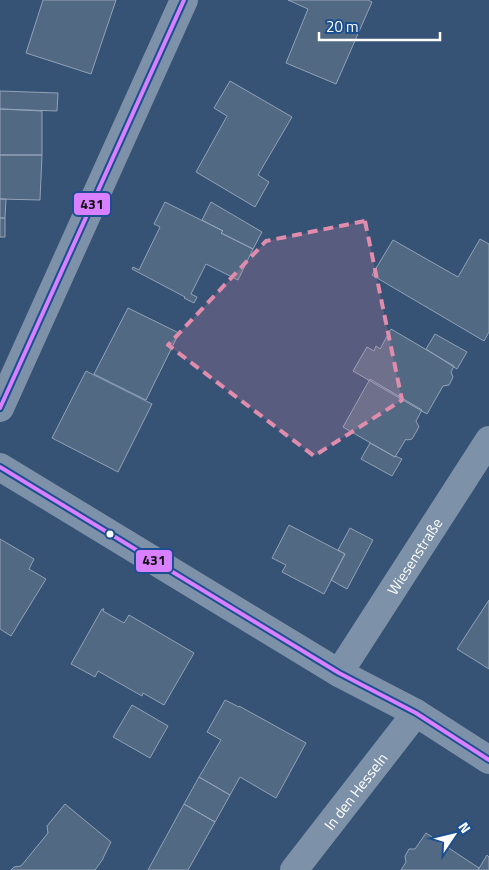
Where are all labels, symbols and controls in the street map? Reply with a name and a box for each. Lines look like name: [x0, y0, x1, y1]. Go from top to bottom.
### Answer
scale bar: [319, 10, 440, 42]
text: 20 m: [326, 15, 359, 38]
line badge: 431: [73, 192, 111, 216]
text: 431: [80, 193, 104, 214]
street label: Wiesenstraße: [381, 513, 448, 599]
unlabelled marker: [105, 529, 115, 539]
line badge: 431: [135, 549, 173, 573]
text: 431: [142, 549, 166, 570]
street label: In den Hesseln: [318, 747, 393, 835]
north arrow: [429, 810, 479, 860]
text: N: [454, 817, 476, 837]

